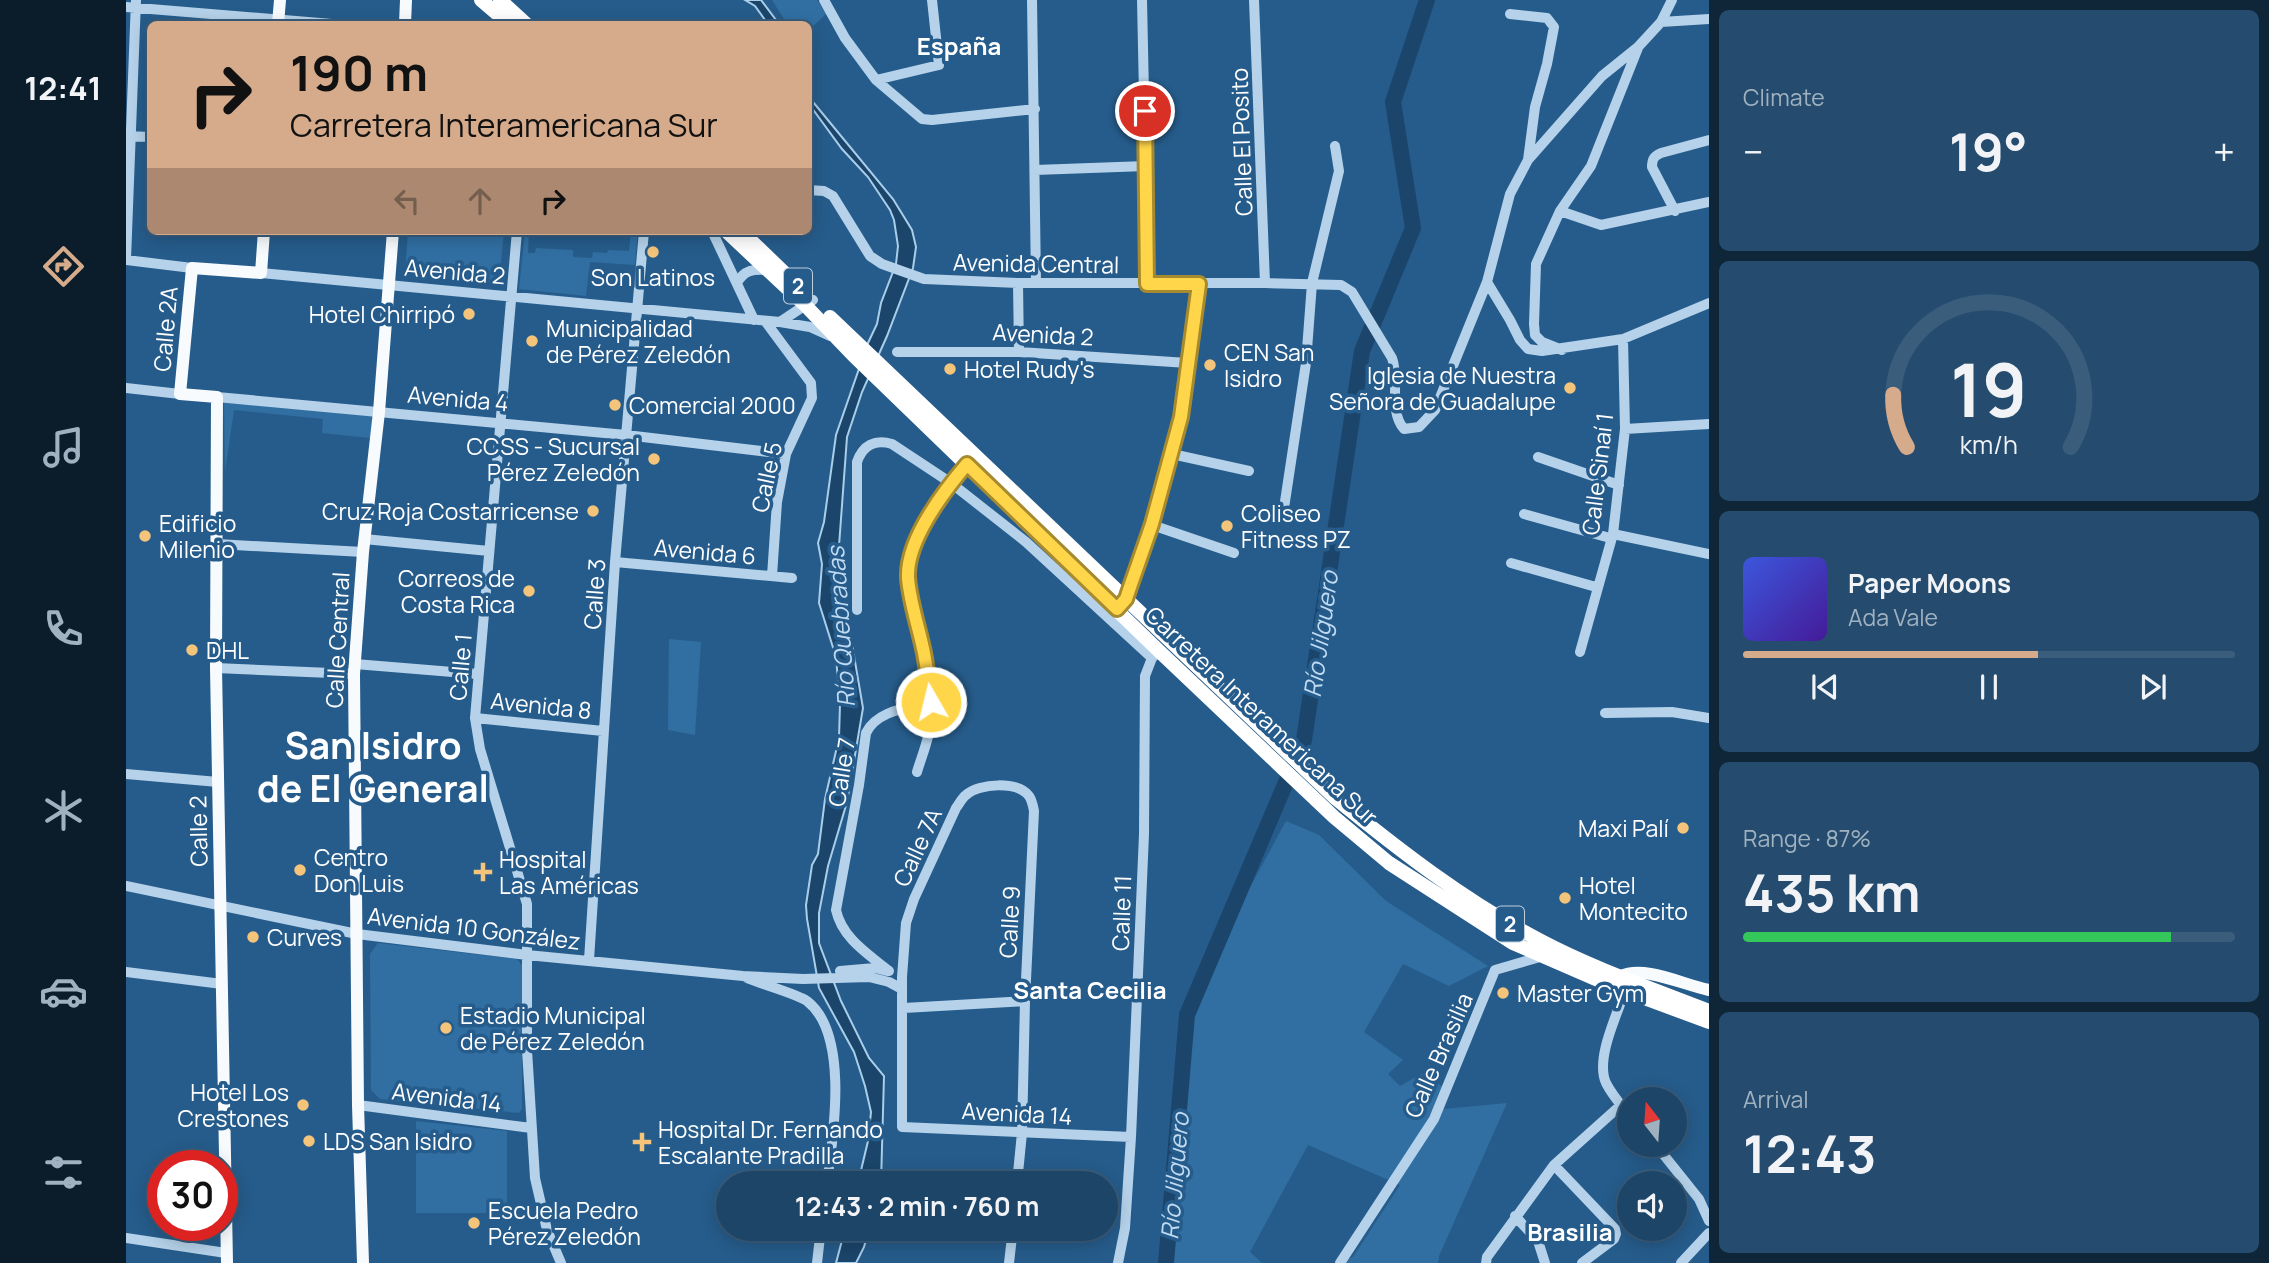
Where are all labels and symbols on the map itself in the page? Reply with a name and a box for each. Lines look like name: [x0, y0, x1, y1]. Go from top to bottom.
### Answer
district label: España: [917, 29, 1001, 62]
street label: Calle El Posito: [1222, 67, 1260, 217]
pin: [1115, 81, 1175, 141]
marker: Son Latinos: [645, 244, 661, 260]
street label: Avenida Central: [953, 246, 1119, 280]
street label: Avenida 2: [403, 251, 507, 291]
place label: Son Latinos: [591, 261, 715, 293]
road number: 2: [784, 268, 812, 304]
street label: Calle 2A: [145, 285, 185, 373]
place label: Hotel Chirripó: [309, 298, 455, 330]
marker: Hotel Chirripó: [461, 306, 477, 322]
place label: Municipalidad de Pérez Zeledón: [546, 312, 731, 370]
street label: Avenida 2: [992, 315, 1094, 353]
marker: Municipalidad de Pérez Zeledón: [524, 333, 540, 349]
place label: CEN San Isidro: [1224, 336, 1315, 394]
place label: Hotel Rudy's: [964, 353, 1095, 385]
marker: CEN San Isidro: [1202, 357, 1218, 373]
place label: Iglesia de Nuestra Señora de Guadalupe: [1329, 359, 1556, 417]
marker: Hotel Rudy's: [942, 361, 958, 377]
street label: Avenida 4: [406, 378, 510, 418]
marker: Iglesia de Nuestra Señora de Guadalupe: [1562, 380, 1578, 396]
place label: Comercial 2000: [629, 389, 796, 421]
marker: Comercial 2000: [607, 397, 623, 413]
street label: Calle Sinaí 1: [1574, 411, 1620, 537]
place label: CCSS - Sucursal Pérez Zeledón: [467, 430, 640, 488]
street label: Calle 5: [743, 439, 789, 515]
marker: CCSS - Sucursal Pérez Zeledón: [646, 451, 662, 467]
place label: Cruz Roja Costarricense: [322, 495, 579, 527]
place label: Coliseo Fitness PZ: [1241, 497, 1351, 555]
marker: Cruz Roja Costarricense: [585, 503, 601, 519]
place label: Edificio Milenio: [159, 507, 236, 565]
marker: Coliseo Fitness PZ: [1219, 518, 1235, 534]
marker: Edificio Milenio: [137, 528, 153, 544]
street label: Avenida 6: [653, 531, 757, 571]
water label: Río Quebradas: [818, 543, 862, 709]
street label: Calle 3: [576, 558, 612, 630]
place label: Correos de Costa Rica: [398, 562, 515, 620]
water label: Río Jilguero: [1295, 567, 1345, 699]
street label: Calle Central: [317, 571, 357, 709]
marker: Correos de Costa Rica: [521, 583, 537, 599]
street label: Carretera Interamericana Sur: [1139, 598, 1385, 832]
street label: Calle 1: [441, 632, 479, 702]
place label: DHL: [206, 634, 249, 666]
marker: DHL: [184, 642, 200, 658]
position arrow: [894, 665, 968, 739]
street label: Avenida 8: [489, 684, 593, 726]
district label: San Isidro de El General: [257, 720, 489, 813]
street label: Calle 7: [820, 735, 862, 809]
street label: Calle 2: [181, 795, 215, 867]
street label: Calle 7A: [885, 802, 949, 891]
place label: Maxi Palí: [1578, 812, 1669, 844]
marker: Maxi Palí: [1675, 820, 1691, 836]
place label: Centro Don Luis: [314, 841, 404, 899]
place label: Hospital Las Américas: [499, 843, 639, 901]
marker: Centro Don Luis: [292, 862, 308, 878]
marker: Hospital Las Américas: [473, 862, 493, 882]
place label: Hotel Montecito: [1579, 869, 1688, 927]
street label: Calle 11: [1104, 874, 1138, 952]
street label: Calle 9: [991, 885, 1027, 959]
marker: Hotel Montecito: [1557, 890, 1573, 906]
street label: Avenida 10 González: [366, 899, 582, 957]
road number: 2: [1496, 906, 1524, 942]
place label: Curves: [267, 921, 342, 953]
marker: Curves: [245, 929, 261, 945]
district label: Santa Cecilia: [1013, 973, 1167, 1006]
place label: Master Gym: [1517, 977, 1644, 1009]
marker: Master Gym: [1495, 985, 1511, 1001]
street label: Calle Brasilia: [1396, 987, 1480, 1123]
place label: Estadio Municipal de Pérez Zeledón: [460, 999, 646, 1057]
marker: Estadio Municipal de Pérez Zeledón: [438, 1020, 454, 1036]
street label: Avenida 14: [390, 1074, 504, 1120]
place label: Hotel Los Crestones: [178, 1076, 289, 1134]
north arrow: [1617, 1087, 1687, 1157]
street label: Avenida 14: [961, 1094, 1073, 1132]
marker: Hotel Los Crestones: [295, 1097, 311, 1113]
water label: Río Jilguero: [1152, 1109, 1196, 1241]
place label: Hospital Dr. Fernando Escalante Pradilla: [658, 1113, 883, 1171]
place label: LDS San Isidro: [323, 1125, 472, 1157]
marker: Hospital Dr. Fernando Escalante Pradilla: [632, 1132, 652, 1152]
marker: LDS San Isidro: [301, 1133, 317, 1149]
speed limit sign: 30: [147, 1150, 238, 1241]
place label: Escuela Pedro Pérez Zeledón: [488, 1194, 641, 1252]
marker: Escuela Pedro Pérez Zeledón: [466, 1215, 482, 1231]
district label: Brasilia: [1527, 1215, 1613, 1248]

